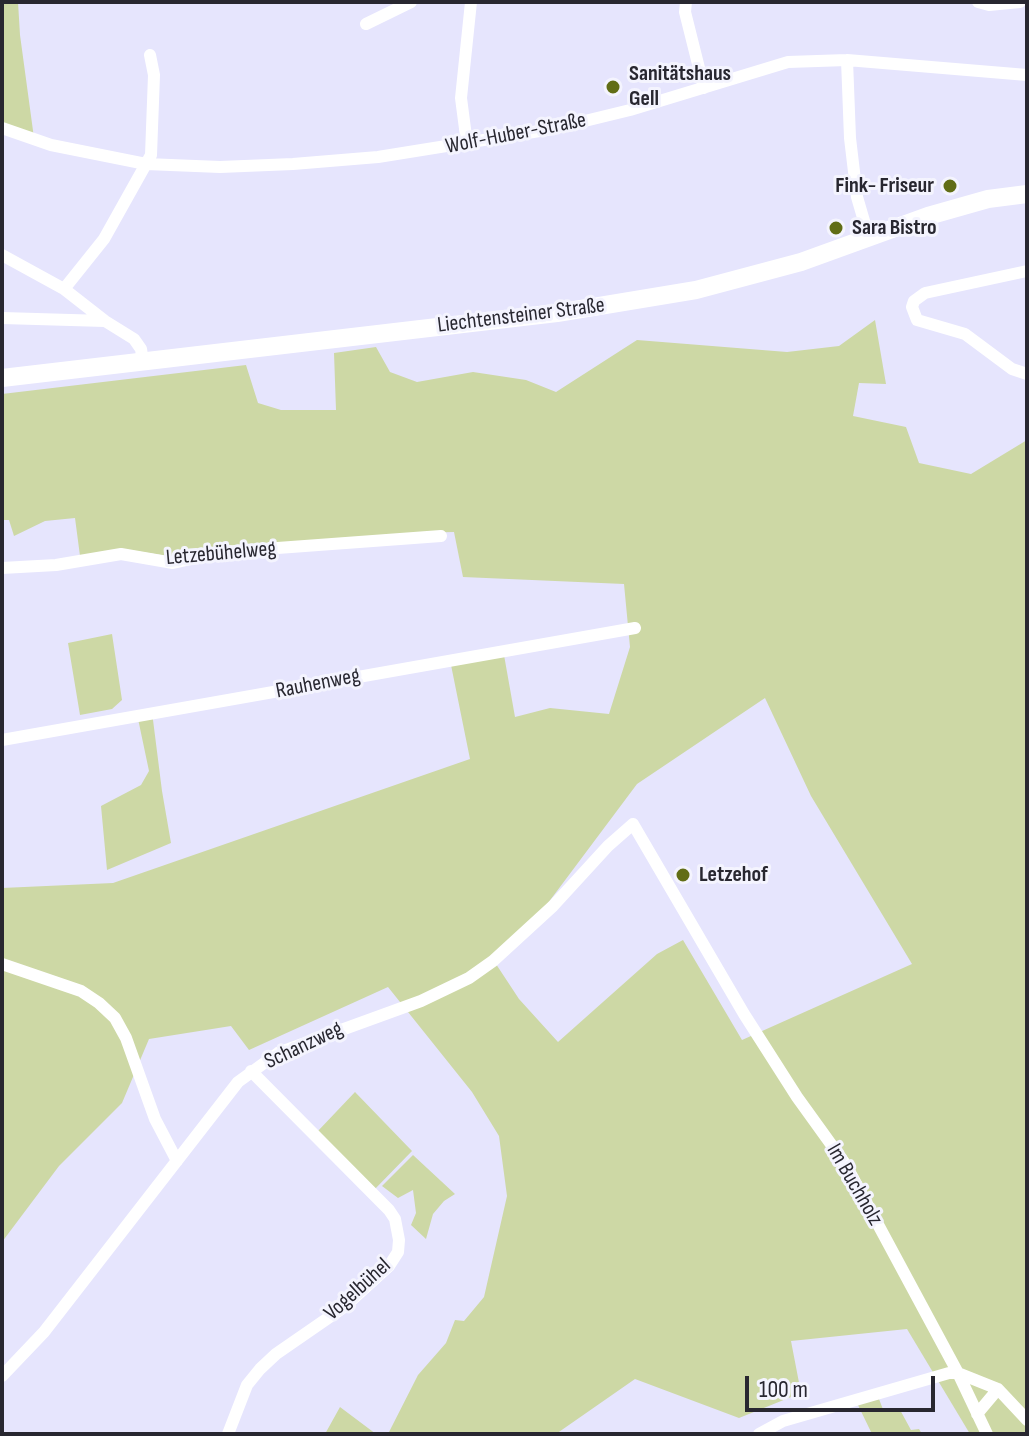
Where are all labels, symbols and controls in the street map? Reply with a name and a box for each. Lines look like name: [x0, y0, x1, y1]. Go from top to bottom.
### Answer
place label: Sanitätshaus Gell: [629, 61, 731, 112]
marker: Sanitätshaus Gell: [604, 78, 622, 96]
street label: Wolf-Huber-Straße: [444, 107, 588, 161]
place label: Fink- Friseur: [835, 173, 934, 199]
marker: Fink- Friseur: [941, 177, 959, 195]
place label: Sara Bistro: [852, 215, 937, 241]
marker: Sara Bistro: [827, 219, 845, 237]
street label: Liechtensteiner Straße: [436, 293, 606, 339]
street label: Letzebühelweg: [165, 536, 277, 572]
street label: Rauhenweg: [274, 663, 362, 705]
place label: Letzehof: [699, 862, 768, 888]
marker: Letzehof: [674, 866, 692, 884]
street label: Schanzweg: [261, 1016, 347, 1076]
street label: Im Buchholz: [820, 1140, 888, 1230]
street label: Vogelbühel: [319, 1253, 397, 1327]
scale bar: [749, 1360, 939, 1410]
text: 100 m: [759, 1375, 808, 1404]

